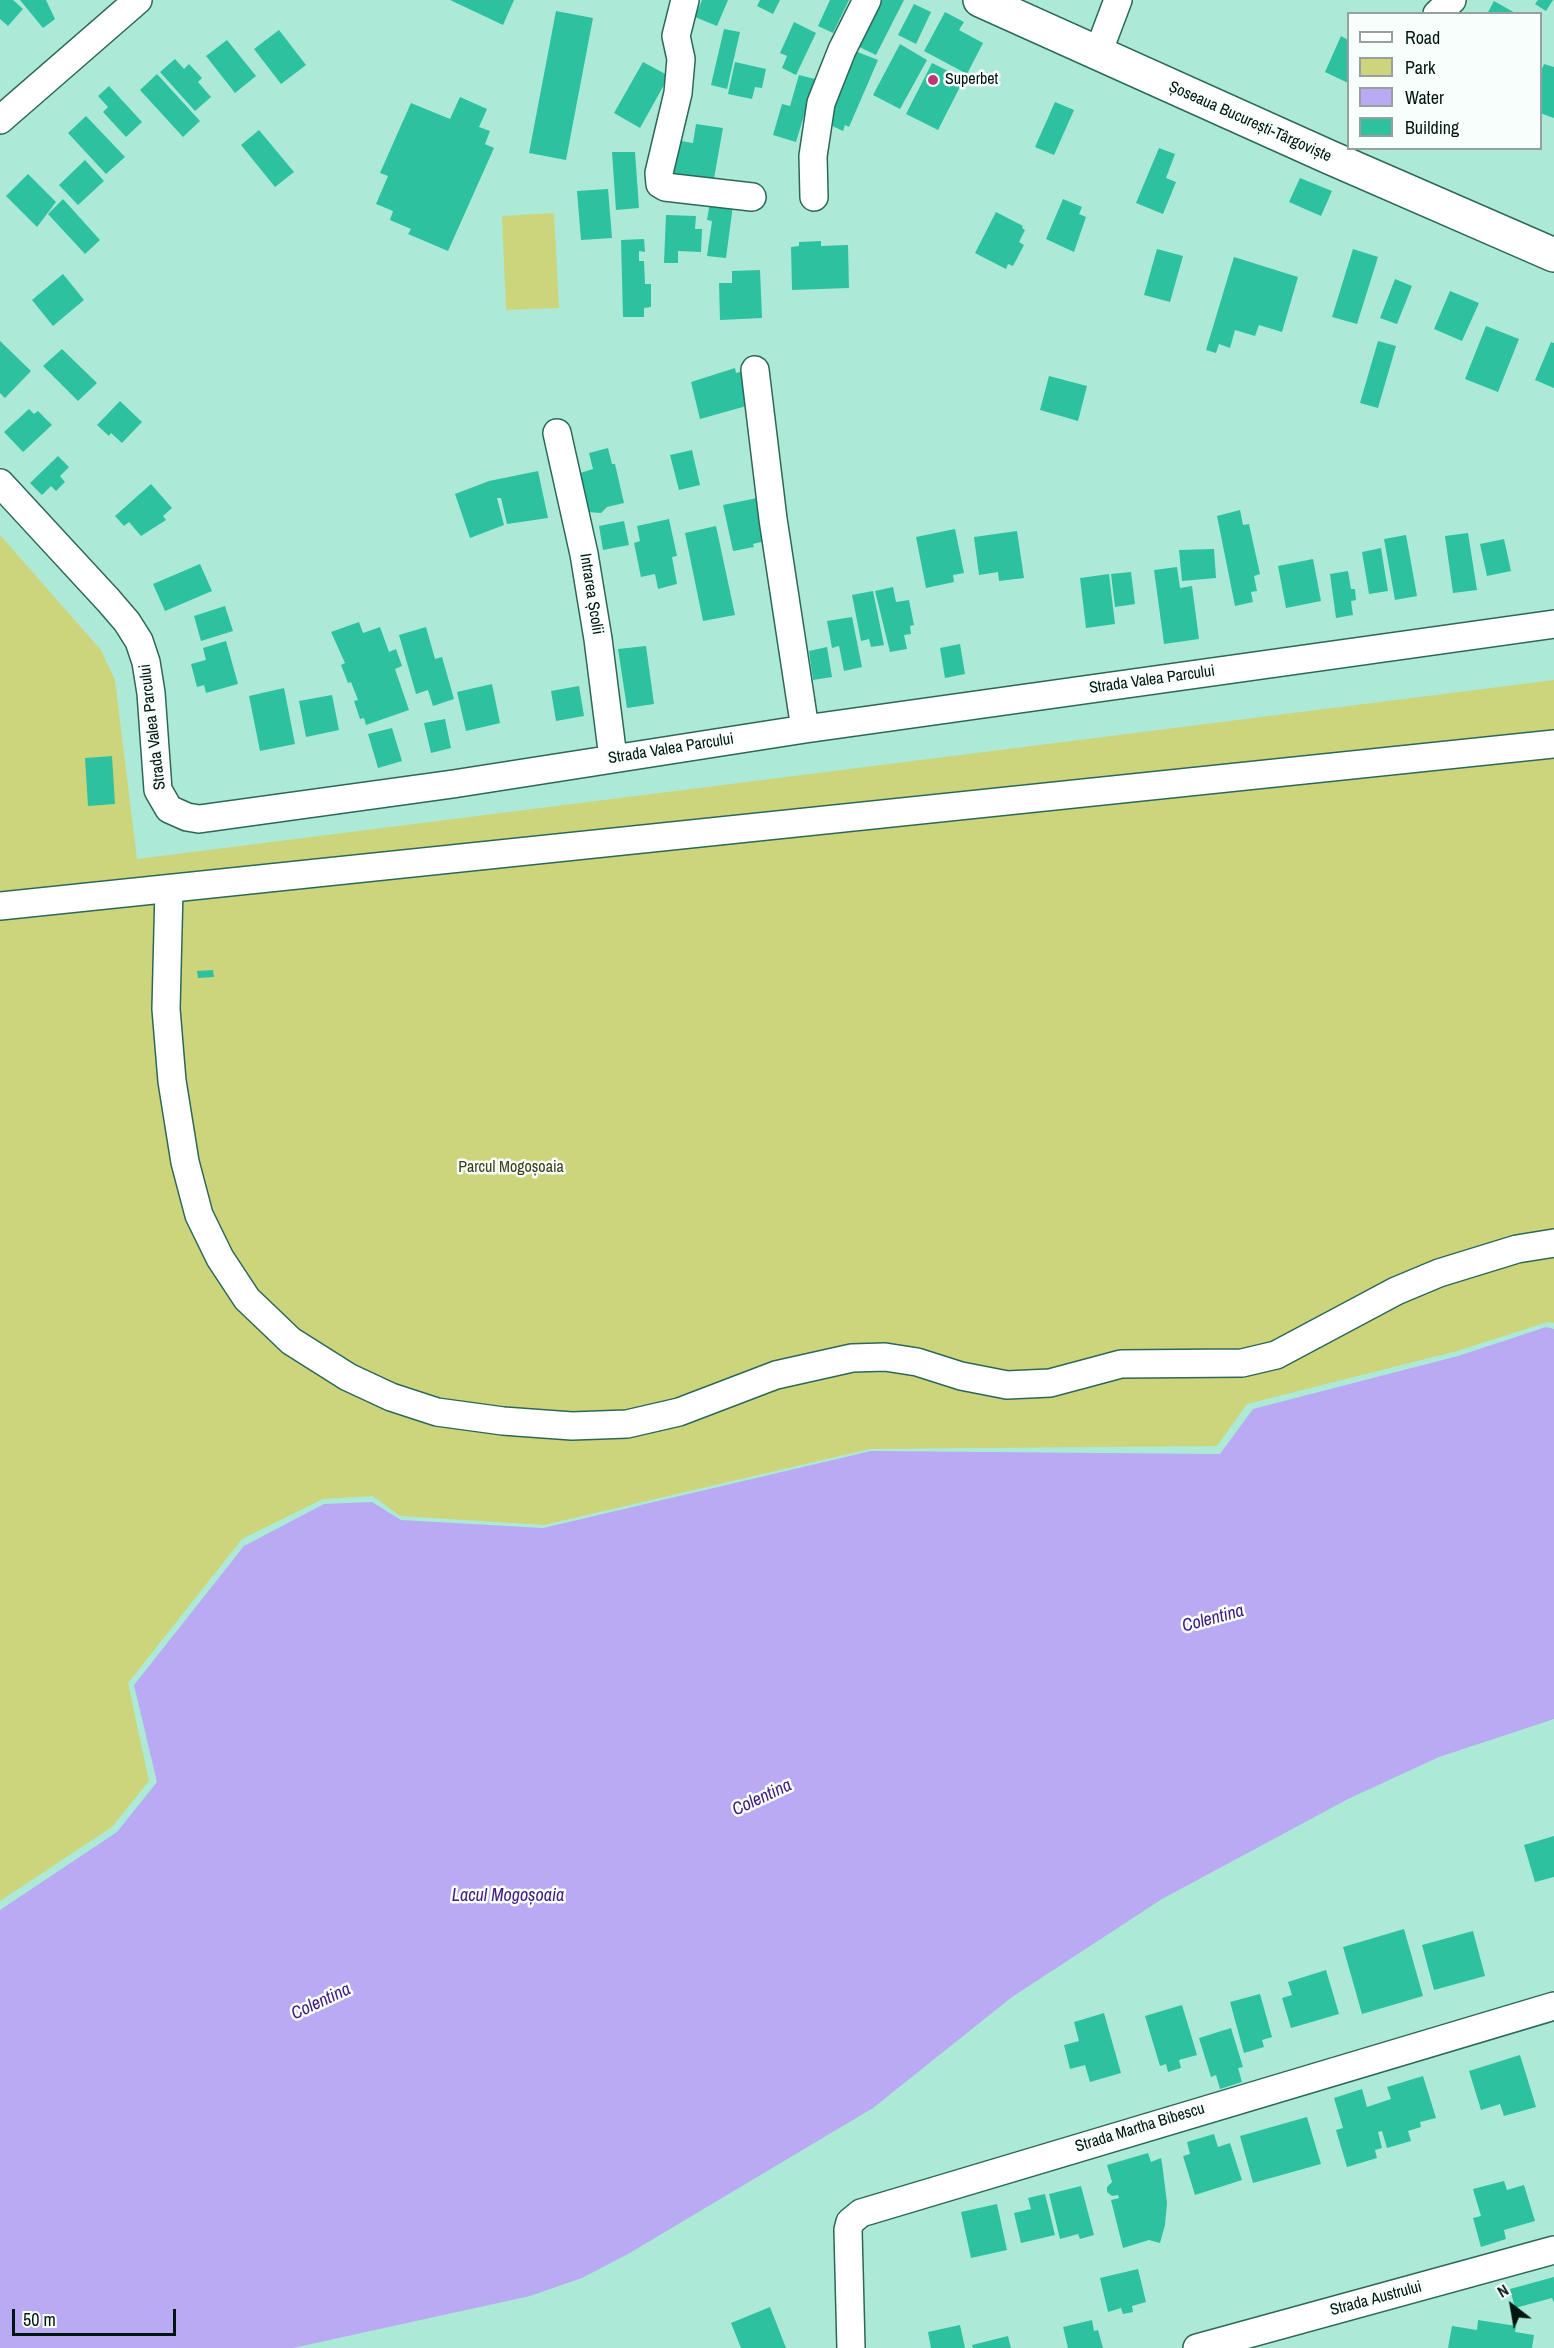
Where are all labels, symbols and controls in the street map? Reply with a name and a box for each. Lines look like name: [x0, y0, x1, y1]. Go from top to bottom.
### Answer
legend: [1347, 12, 1542, 150]
text: Road: [1405, 25, 1440, 50]
text: Park: [1405, 55, 1435, 80]
place label: Superbet: [945, 70, 998, 90]
marker: Superbet: [926, 73, 940, 87]
street label: Șoseaua București-Târgoviște: [1166, 77, 1334, 167]
text: Water: [1405, 85, 1444, 110]
text: Building: [1405, 115, 1459, 140]
street label: Intrarea Școlii: [575, 552, 607, 636]
street label: Strada Valea Parcului: [1088, 662, 1216, 698]
street label: Strada Valea Parcului: [136, 663, 170, 791]
street label: Strada Valea Parcului: [607, 730, 735, 768]
park label: Parcul Mogoșoaia: [458, 1158, 564, 1178]
water label: Colentina: [1180, 1600, 1246, 1638]
water label: Colentina: [729, 1775, 795, 1821]
water label: Lacul Mogoșoaia: [452, 1885, 564, 1907]
water label: Colentina: [288, 1979, 354, 2025]
street label: Strada Martha Bibescu: [1073, 2099, 1207, 2157]
north arrow: [1482, 2276, 1542, 2336]
street label: Strada Austrului: [1328, 2278, 1424, 2320]
text: N: [1493, 2279, 1512, 2302]
scale bar: [15, 2297, 178, 2335]
text: 50 m: [23, 2307, 56, 2332]

